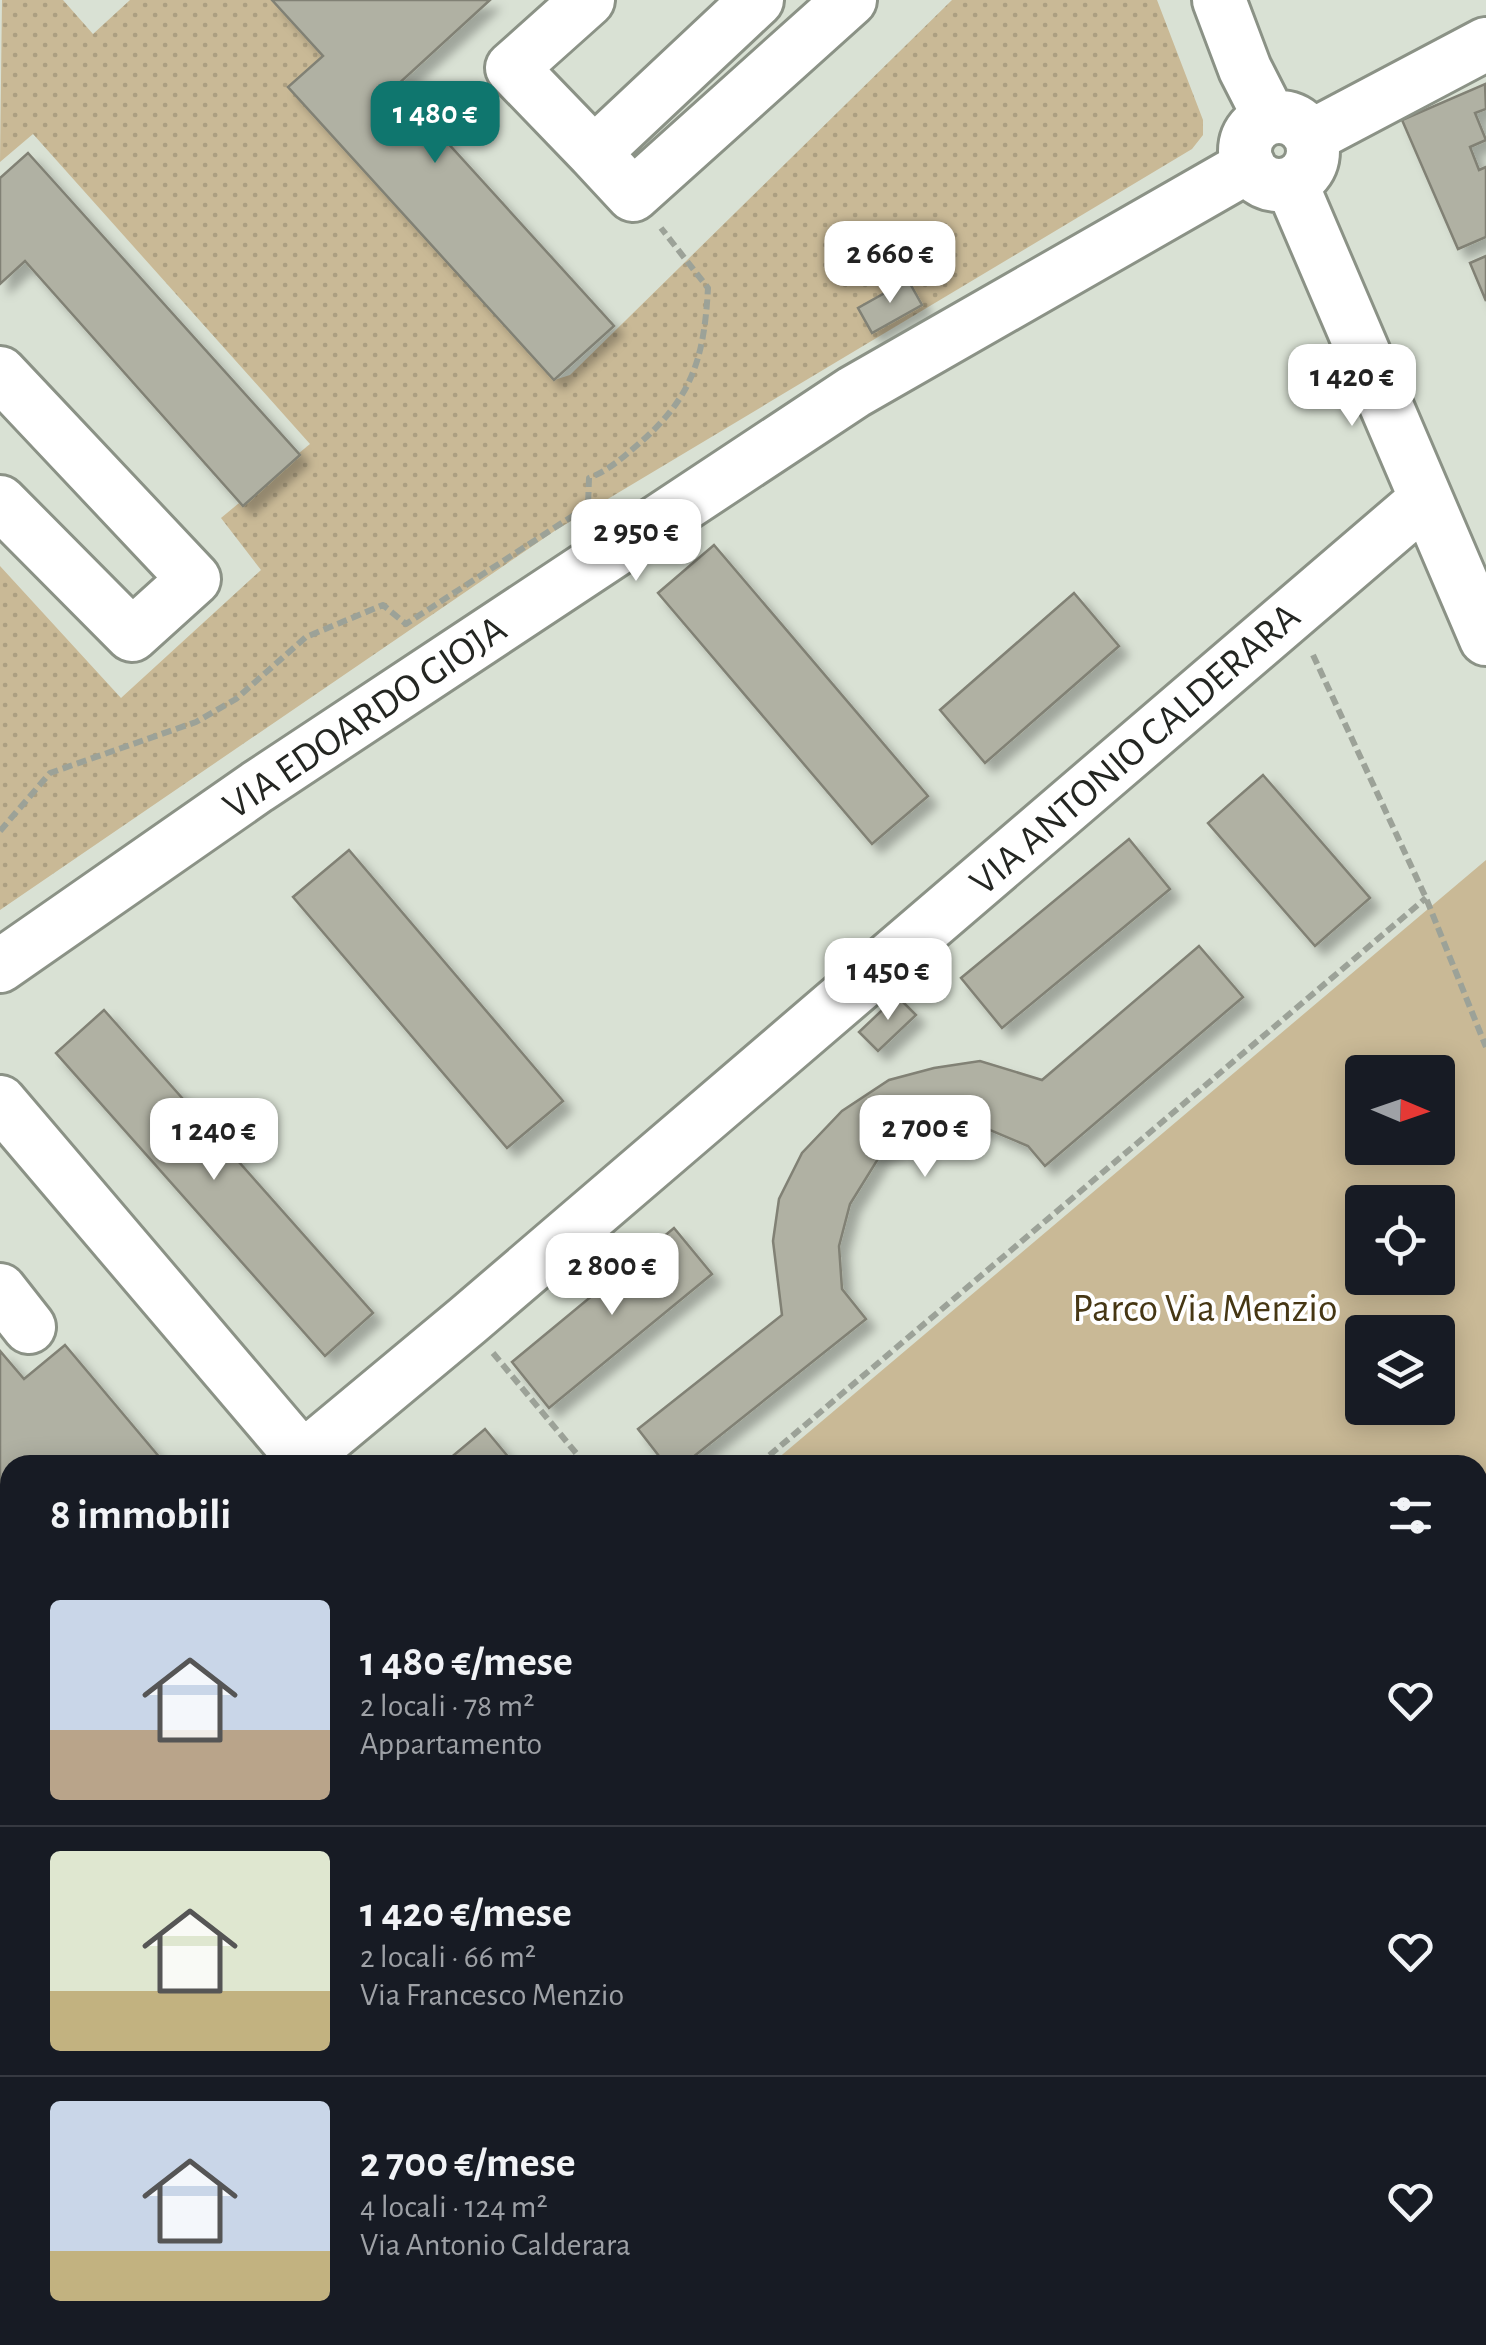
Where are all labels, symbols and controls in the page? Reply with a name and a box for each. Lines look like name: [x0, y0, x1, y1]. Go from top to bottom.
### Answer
pin: 1 480 €: [343, 81, 527, 166]
text: 1 480 €: [393, 97, 477, 129]
pin: 2 660 €: [798, 221, 982, 306]
text: 2 660 €: [846, 237, 934, 269]
pin: 1 420 €: [1260, 344, 1444, 429]
text: 1 420 €: [1310, 360, 1394, 392]
pin: 2 950 €: [544, 499, 728, 584]
text: 2 950 €: [593, 515, 679, 547]
street label: VIA ANTONIO CALDERARA: [963, 596, 1308, 903]
street label: VIA EDOARDO GIOJA: [217, 609, 514, 827]
pin: 1 450 €: [796, 938, 980, 1023]
text: 1 450 €: [847, 954, 929, 986]
north arrow: [1345, 1055, 1455, 1165]
map controls: [1345, 1055, 1455, 1425]
pin: 2 700 €: [833, 1095, 1017, 1180]
pin: 1 240 €: [122, 1098, 306, 1183]
text: 2 700 €: [882, 1111, 968, 1143]
text: 1 240 €: [172, 1114, 256, 1146]
button: locate: [1345, 1185, 1455, 1295]
pin: 2 800 €: [520, 1233, 704, 1318]
text: 2 800 €: [568, 1249, 656, 1281]
park label: Parco Via Menzio: [1072, 1289, 1338, 1329]
button: layers: [1345, 1315, 1455, 1425]
icon: filters: [1383, 1488, 1438, 1543]
text: 8 immobili: [50, 1494, 231, 1536]
icon: home: [130, 1640, 250, 1760]
text: 1 480 €/mese: [360, 1641, 573, 1683]
icon: heart: [1383, 1673, 1438, 1728]
text: 2 locali · 78 m²: [360, 1690, 534, 1722]
text: Appartamento: [360, 1728, 542, 1760]
icon: home: [130, 1891, 250, 2011]
text: 1 420 €/mese: [360, 1892, 572, 1934]
icon: heart: [1383, 1924, 1438, 1979]
text: 2 locali · 66 m²: [360, 1941, 536, 1973]
text: Via Francesco Menzio: [360, 1979, 624, 2011]
icon: home: [130, 2141, 250, 2261]
text: 2 700 €/mese: [360, 2142, 576, 2184]
icon: heart: [1383, 2174, 1438, 2229]
text: 4 locali · 124 m²: [360, 2191, 548, 2223]
text: Via Antonio Calderara: [360, 2229, 631, 2261]

